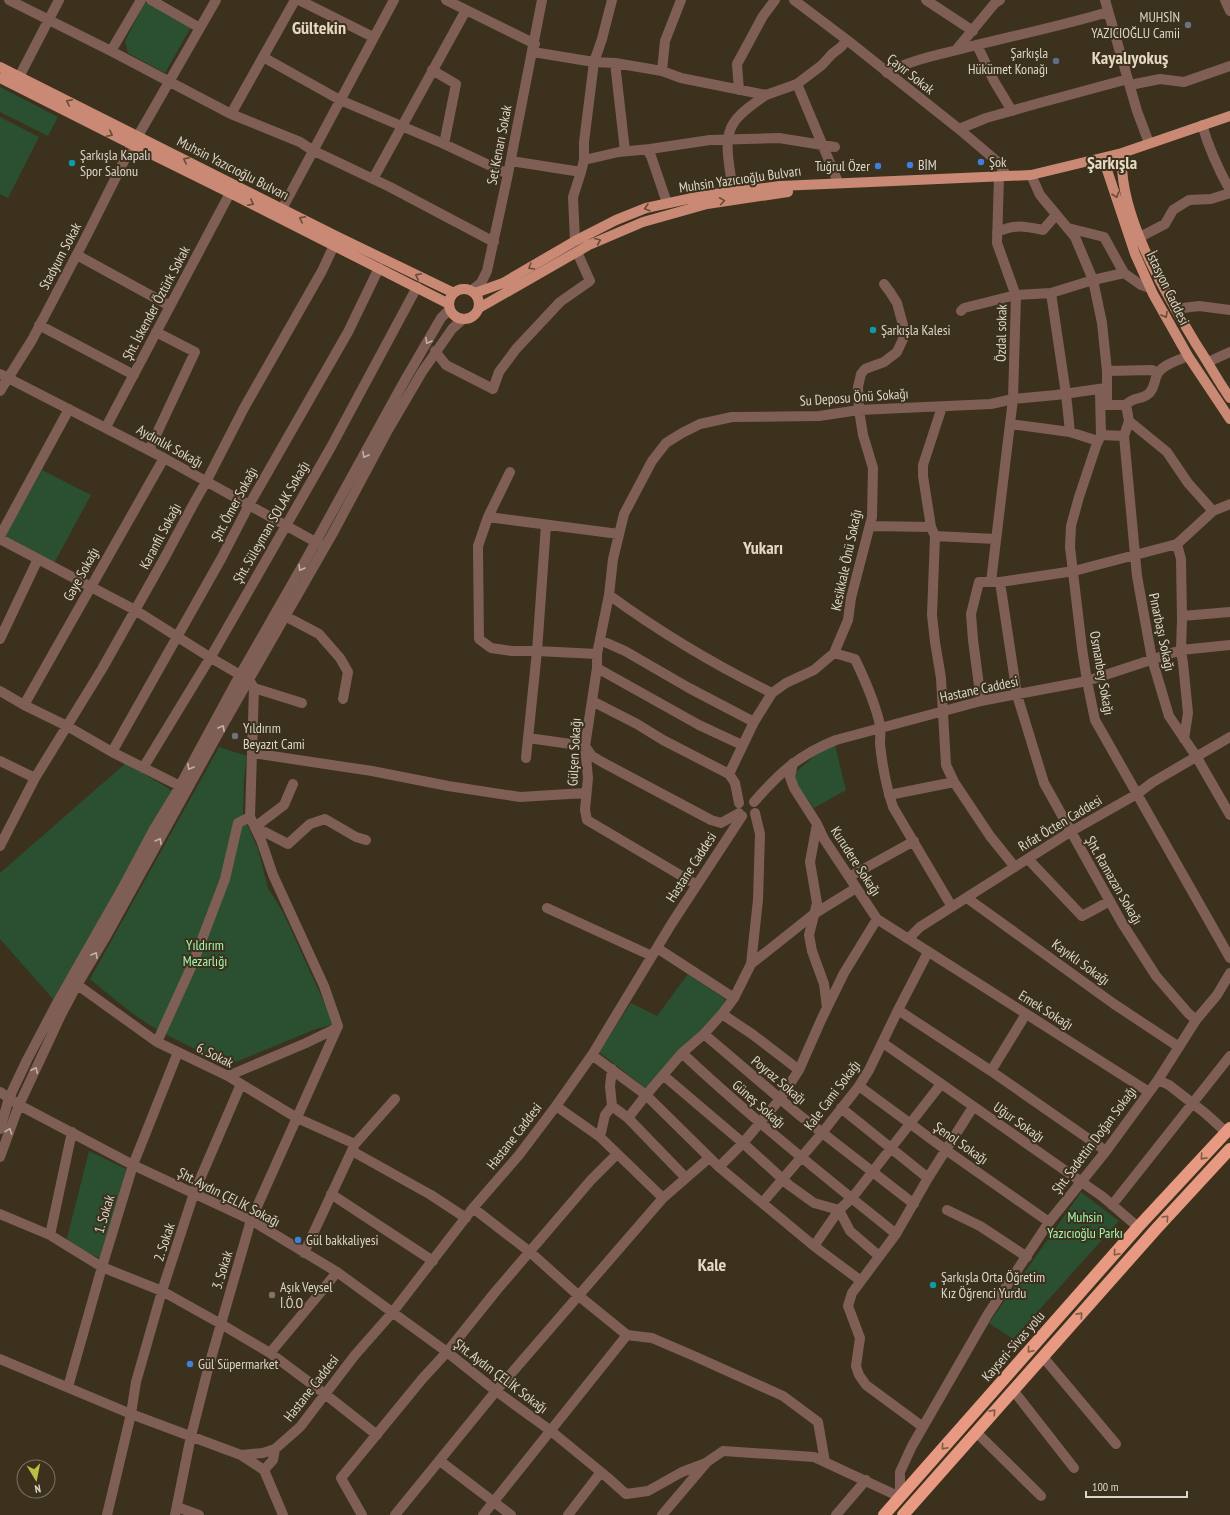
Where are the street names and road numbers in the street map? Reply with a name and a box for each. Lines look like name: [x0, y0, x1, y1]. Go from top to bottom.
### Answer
street label: Çayır Sokak: [884, 50, 939, 99]
street label: Set Kenarı Sokak: [482, 103, 516, 186]
street label: Muhsin Yazıcıoğlu Bulvarı: [174, 132, 292, 204]
street label: Muhsin Yazıcıoğlu Bulvarı: [678, 162, 802, 196]
street label: Stadyum Sokak: [35, 219, 85, 293]
street label: Şht. İskender Öztürk Sokak: [118, 242, 194, 363]
street label: İstasyon Caddesi: [1142, 248, 1194, 328]
street label: Özdal sokak: [991, 303, 1011, 362]
street label: Su Deposu Önü Sokağı: [799, 384, 909, 410]
street label: Aydınlık Sokağı: [134, 420, 206, 472]
street label: Şht. Süleyman SOLAK Sokağı: [229, 458, 313, 586]
street label: Şht. Ömer Sokağı: [207, 464, 261, 544]
street label: Karanfil Sokağı: [135, 500, 185, 572]
street label: Kesikkale Önü Sokağı: [826, 508, 866, 612]
street label: Gaye Sokağı: [59, 544, 103, 604]
street label: Pınarbaşı Sokağı: [1145, 591, 1179, 673]
street label: Osmanbey Sokağı: [1086, 630, 1118, 716]
street label: Hastane Caddesi: [938, 672, 1020, 706]
street label: Gülşen Sokağı: [563, 718, 585, 786]
street label: Rıfat Öcten Caddesi: [1015, 791, 1105, 855]
street label: Kurudere Sokağı: [827, 823, 885, 899]
street label: Hastane Caddesi: [662, 829, 720, 905]
street label: Şht. Ramazan Sokağı: [1081, 832, 1147, 928]
street label: Kayıklı Sokağı: [1048, 935, 1114, 989]
street label: Emek Sokağı: [1015, 986, 1077, 1034]
street label: 6. Sokak: [193, 1038, 237, 1072]
street label: Poyraz Sokağı: [748, 1052, 810, 1108]
street label: Kale Cami Sokağı: [800, 1056, 864, 1134]
street label: Güneş Sokağı: [729, 1076, 789, 1132]
street label: Şht. Sadettin Doğan Sokağı: [1048, 1083, 1140, 1197]
street label: Uğur Sokağı: [990, 1098, 1048, 1146]
street label: Hastane Caddesi: [482, 1099, 546, 1173]
street label: Şenol Sokağı: [930, 1118, 992, 1168]
street label: Şht. Aydın ÇELİK Sokağı: [175, 1163, 283, 1231]
street label: 1. Sokak: [90, 1192, 119, 1235]
street label: 2. Sokak: [149, 1220, 179, 1263]
street label: 3. Sokak: [208, 1248, 237, 1291]
street label: Kayseri-Sivas yolu: [978, 1307, 1048, 1385]
street label: Şht. Aydın ÇELİK Sokağı: [450, 1335, 552, 1417]
street label: Hastane Caddesi: [279, 1351, 343, 1425]

